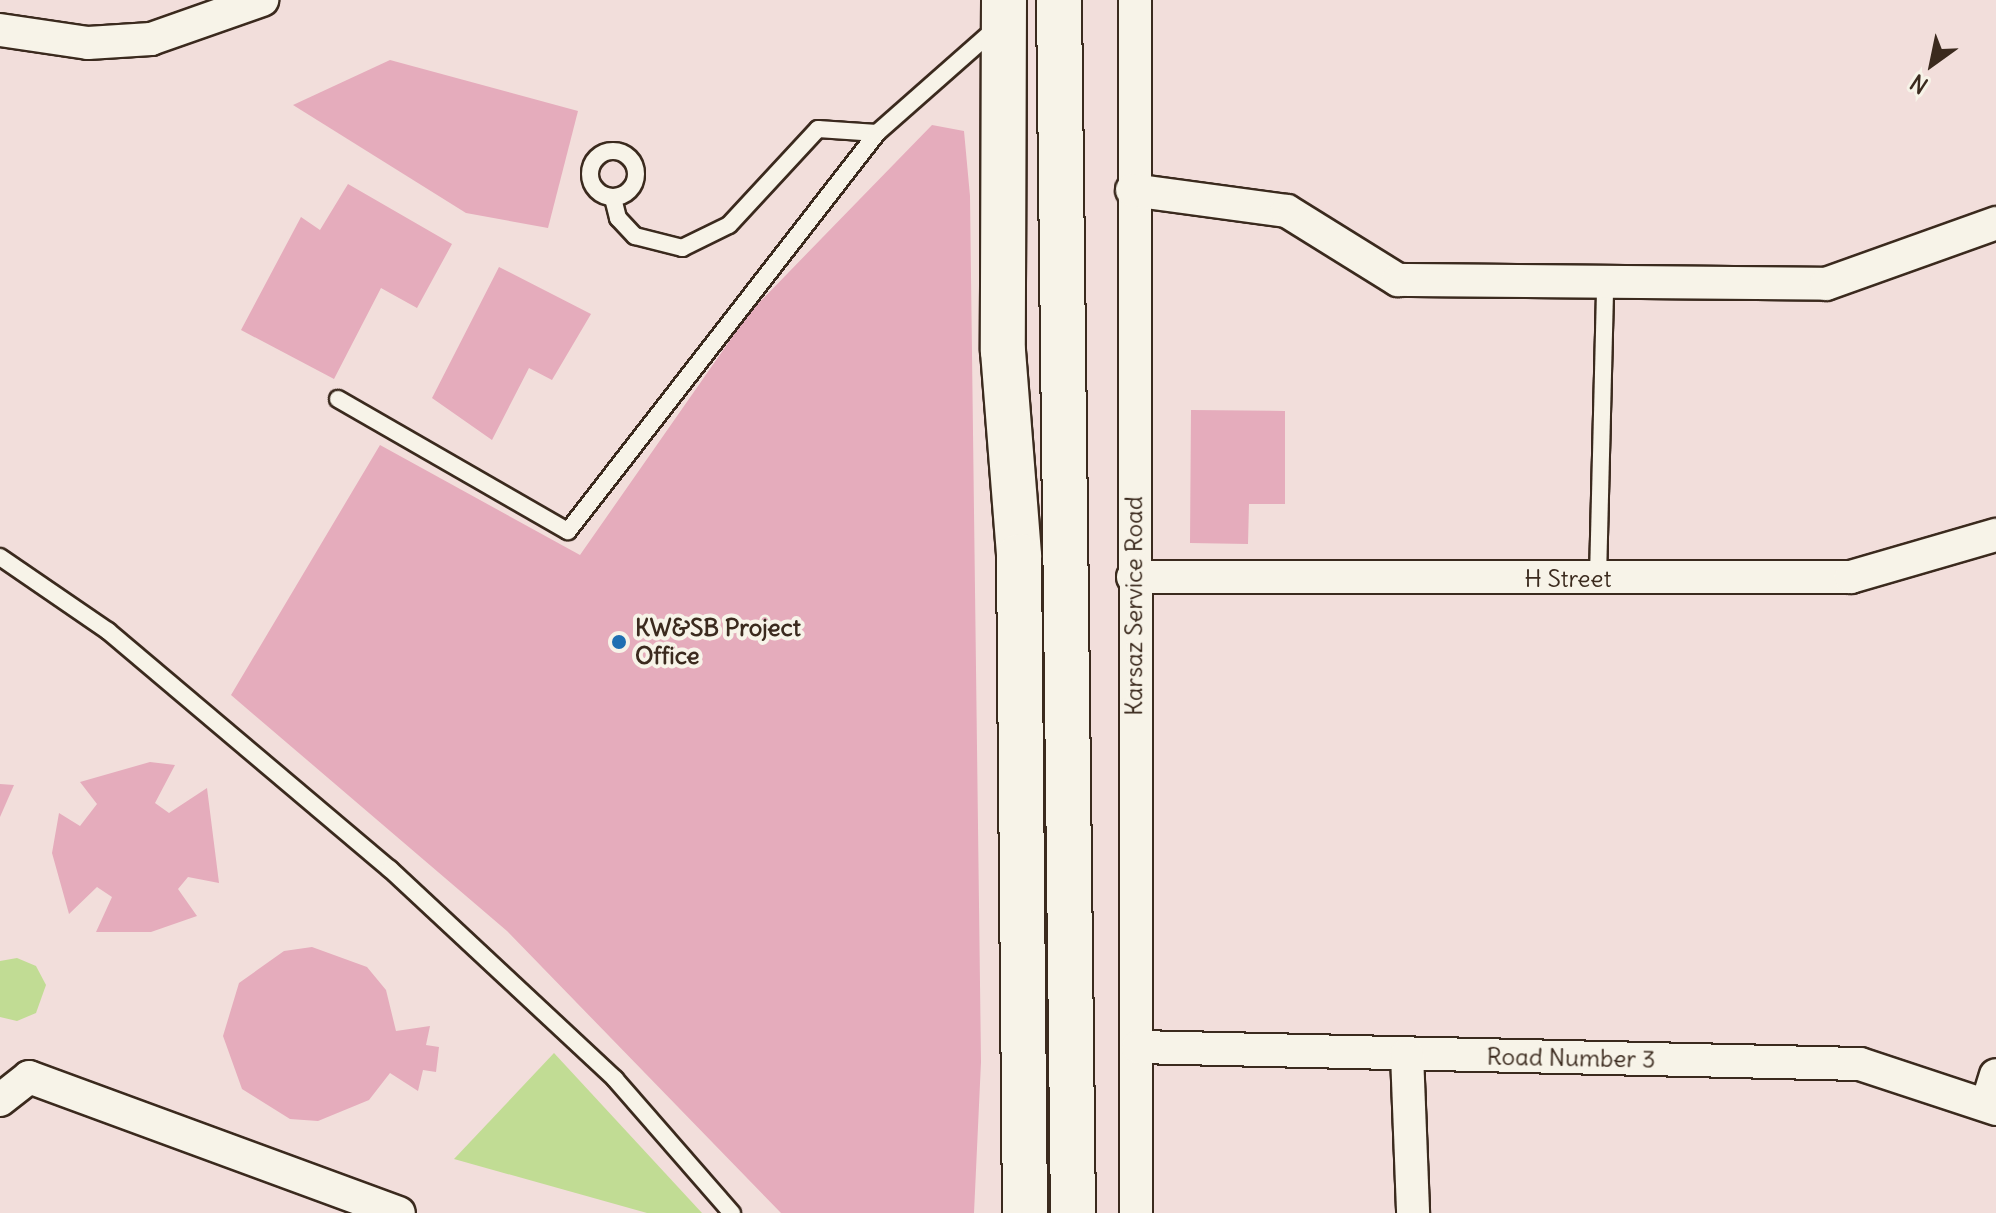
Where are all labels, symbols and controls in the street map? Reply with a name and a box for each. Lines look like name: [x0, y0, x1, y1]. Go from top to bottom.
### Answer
north arrow: [1892, 24, 1972, 104]
text: N: [1905, 68, 1933, 100]
street label: Karsaz Service Road: [1120, 496, 1148, 716]
street label: H Street: [1525, 565, 1611, 593]
place label: KW&SB Project Office: [635, 614, 801, 670]
marker: KW&SB Project Office: [610, 633, 628, 651]
street label: Road Number 3: [1486, 1042, 1656, 1074]

